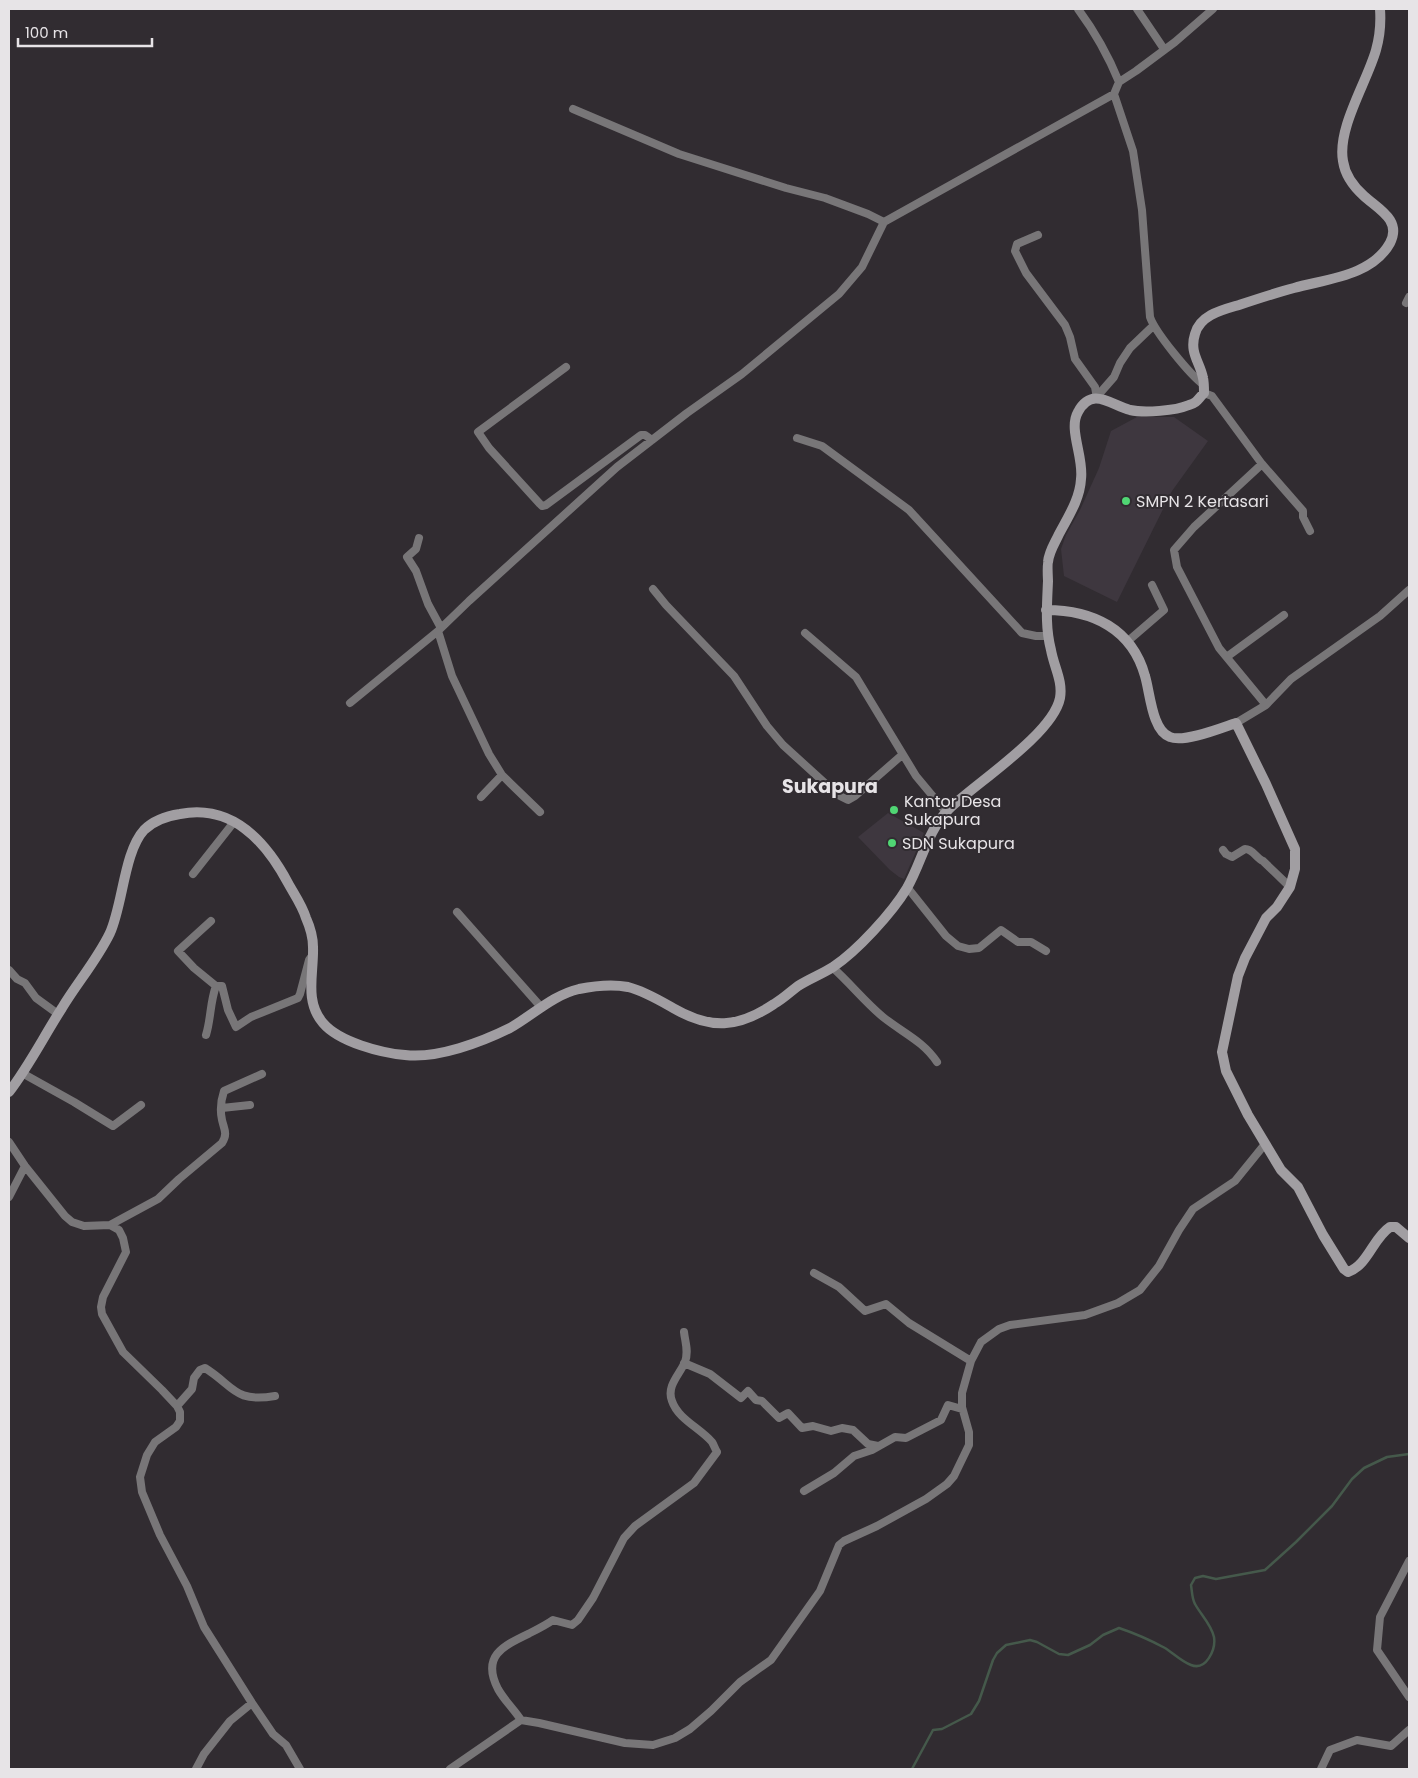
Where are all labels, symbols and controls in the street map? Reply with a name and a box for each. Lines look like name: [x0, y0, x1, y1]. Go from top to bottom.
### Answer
scale bar: [18, 15, 151, 47]
text: 100 m: [25, 22, 68, 43]
place label: SMPN 2 Kertasari: [1136, 490, 1269, 513]
marker: SMPN 2 Kertasari: [1120, 495, 1132, 507]
district label: Sukapura: [782, 773, 878, 800]
place label: Kantor Desa Sukapura: [904, 790, 1001, 831]
marker: Kantor Desa Sukapura: [888, 804, 900, 816]
place label: SDN Sukapura: [902, 832, 1015, 855]
marker: SDN Sukapura: [886, 837, 898, 849]

